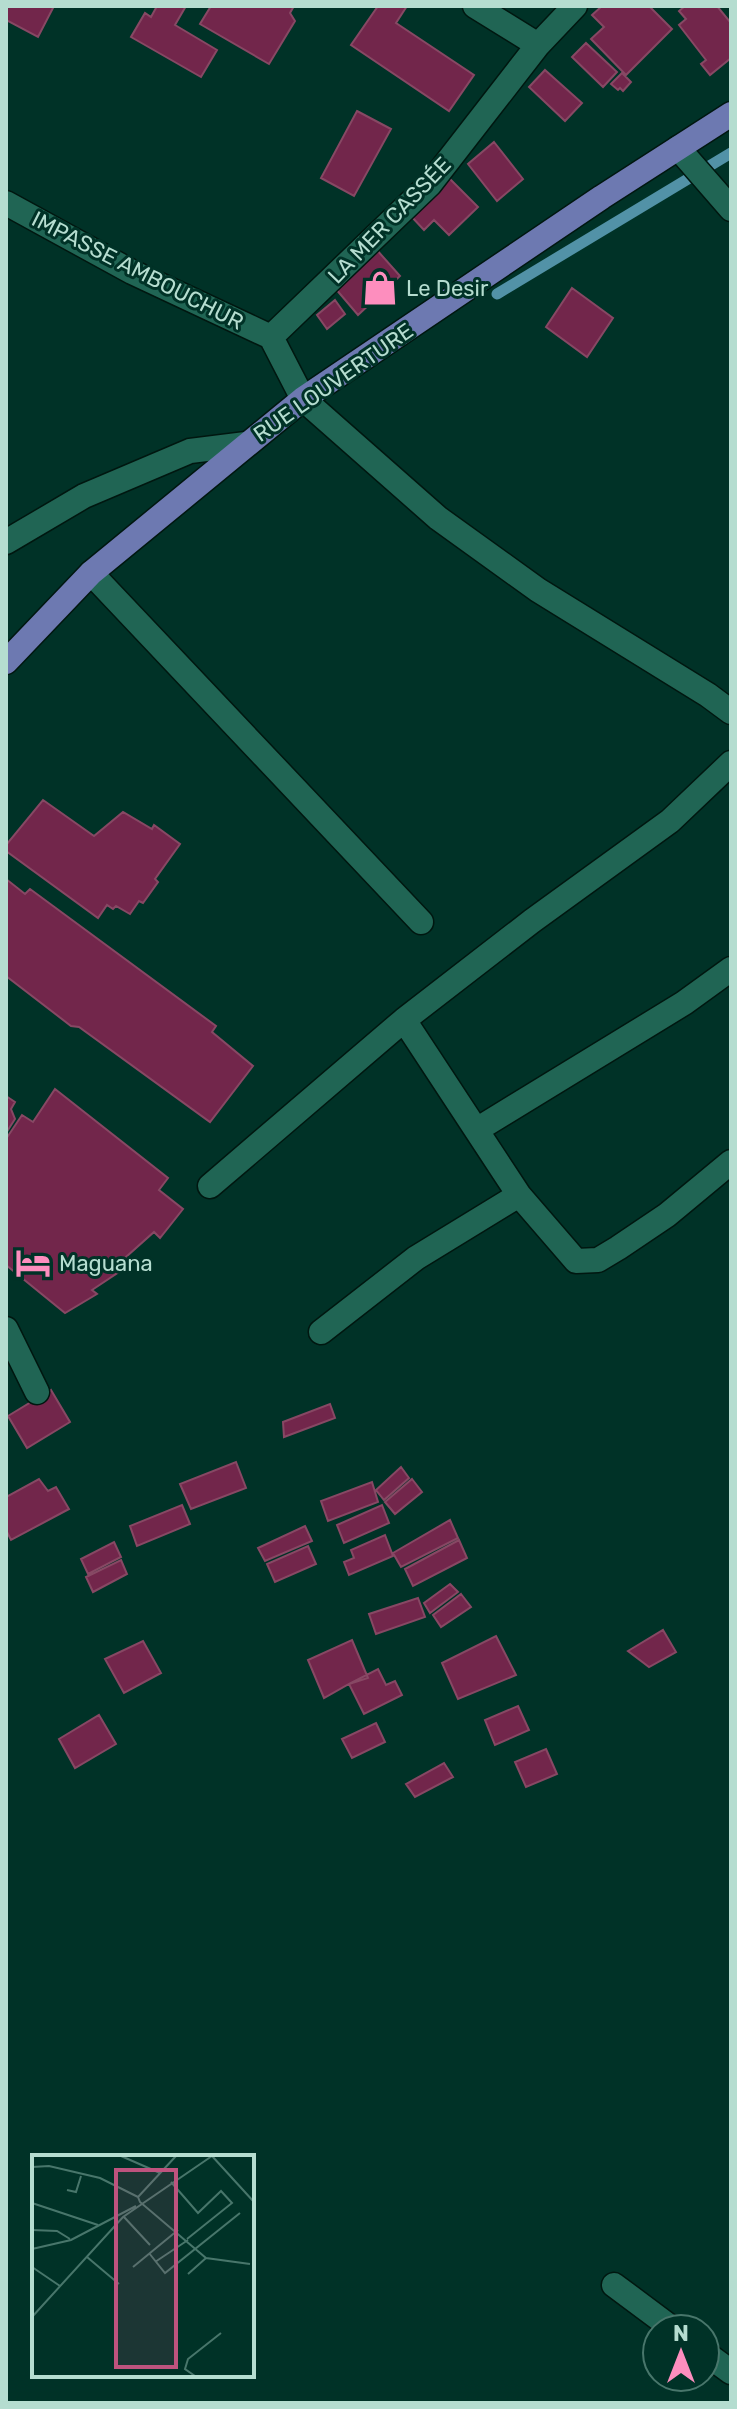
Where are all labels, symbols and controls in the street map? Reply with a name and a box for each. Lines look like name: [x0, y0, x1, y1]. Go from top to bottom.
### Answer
street label: LA MER CASSÉE: [322, 151, 457, 289]
street label: IMPASSE AMBOUCHUR: [27, 205, 248, 336]
shop icon: Le Desir: [361, 269, 399, 307]
place label: Le Desir: [406, 275, 489, 302]
street label: RUE LOUVERTURE: [248, 317, 418, 448]
hotel icon: Maguana: [14, 1244, 52, 1282]
place label: Maguana: [59, 1250, 153, 1277]
inset map: [32, 2155, 254, 2377]
north arrow: [641, 2313, 721, 2393]
text: N: [673, 2320, 689, 2347]

